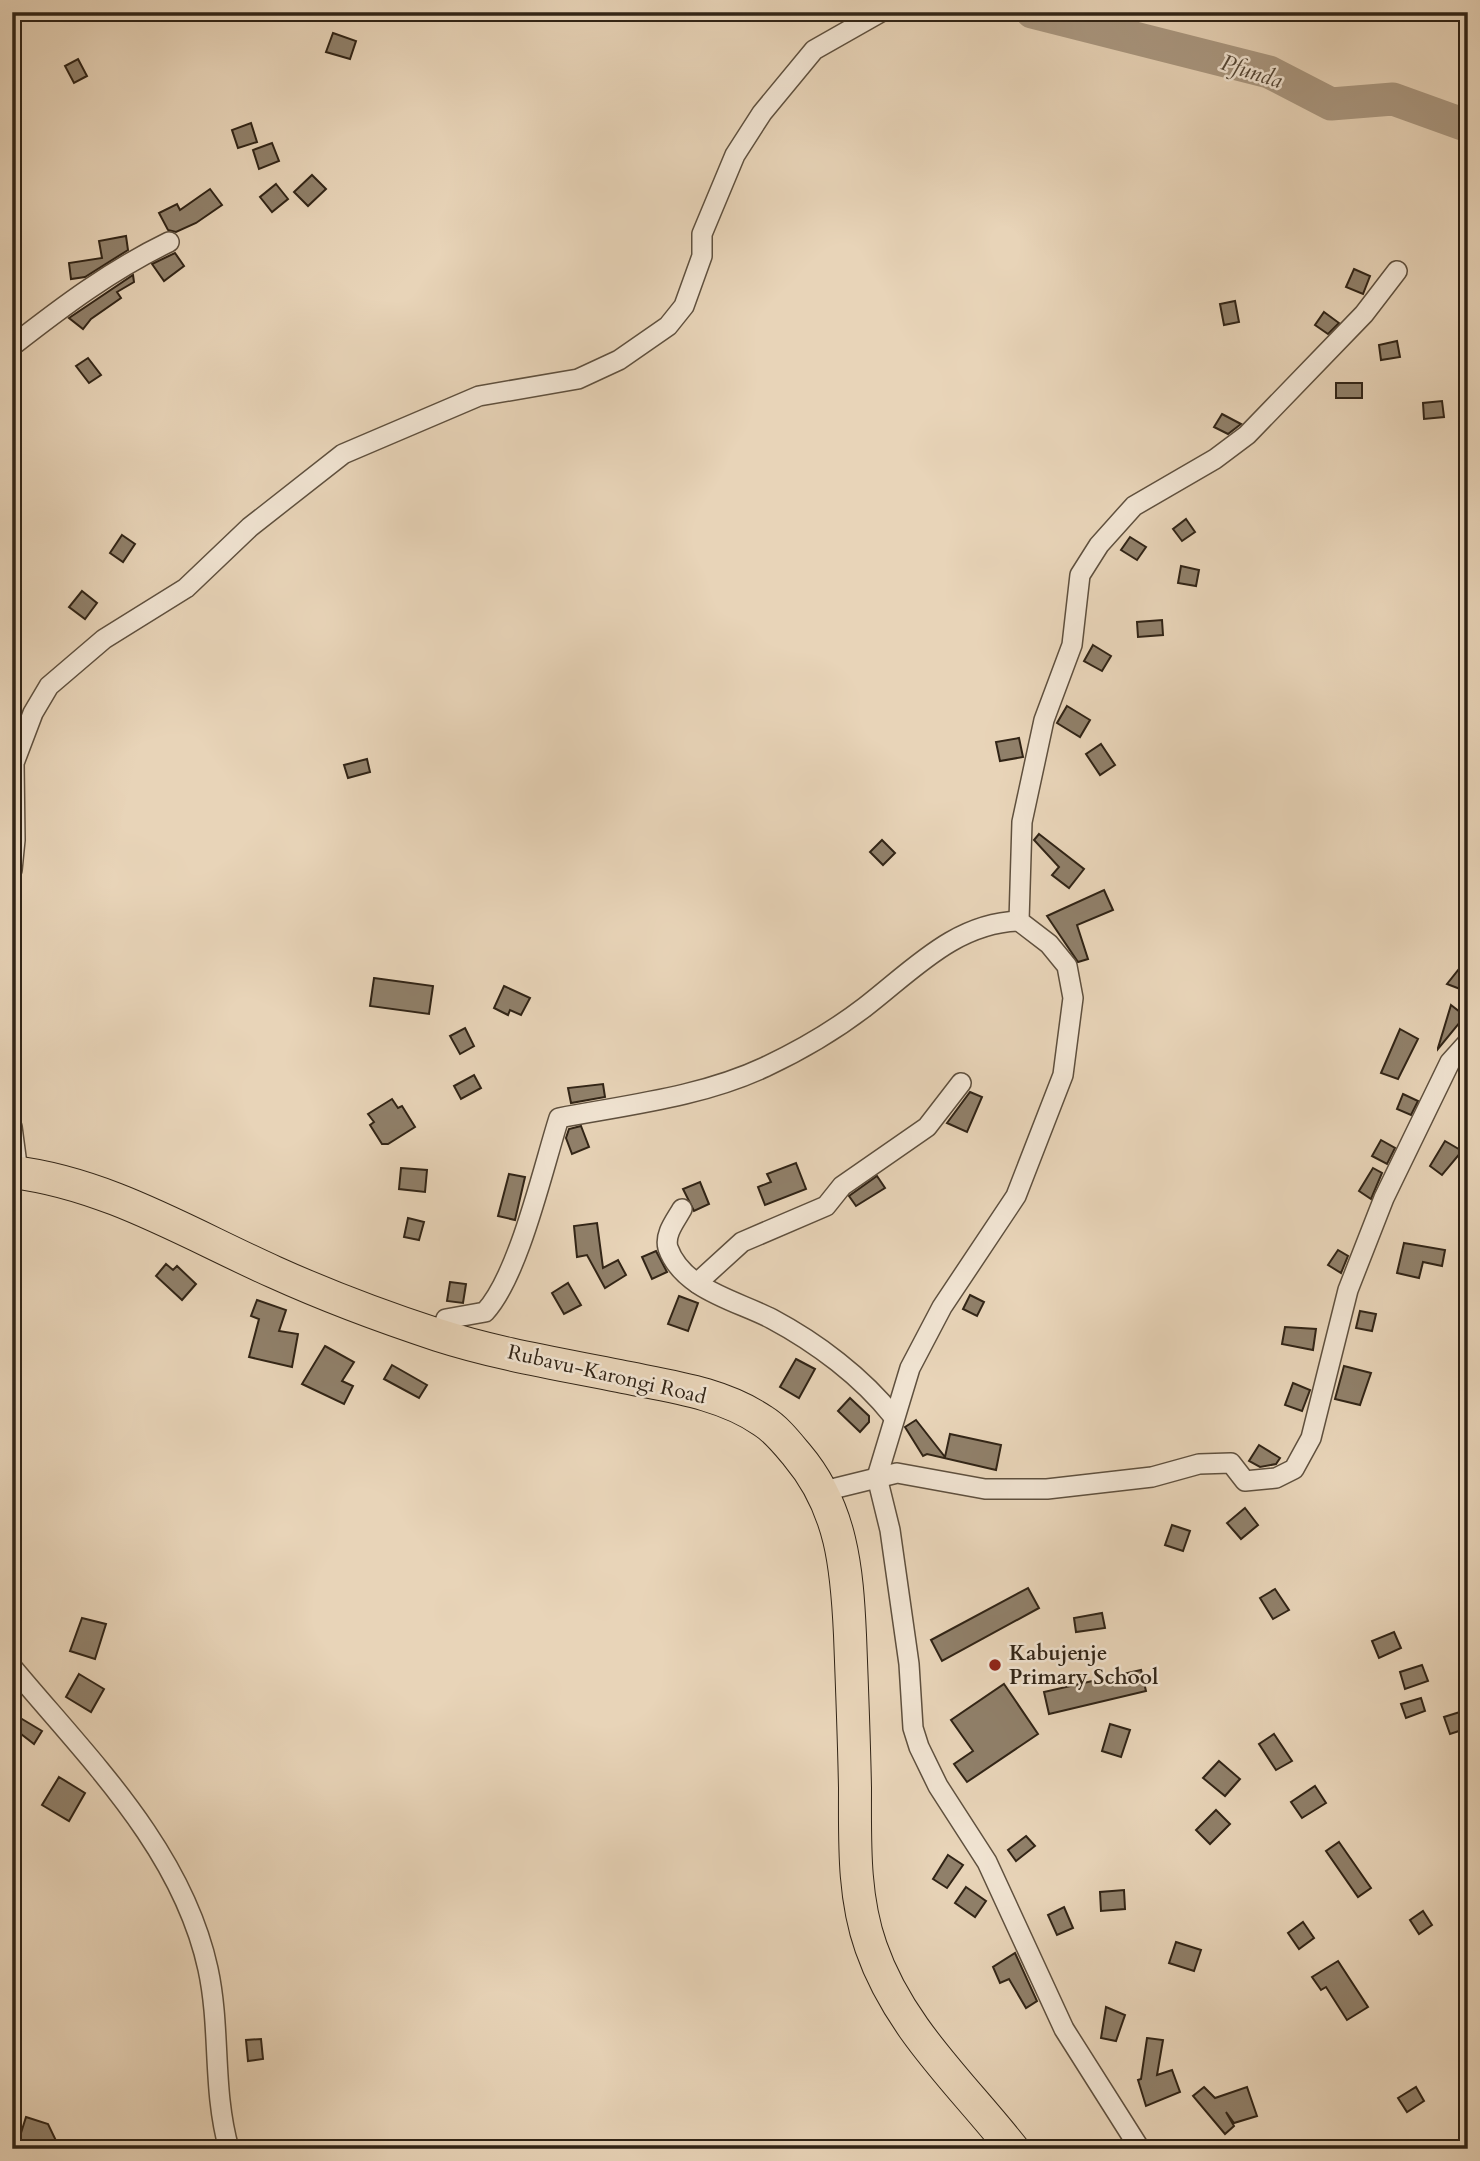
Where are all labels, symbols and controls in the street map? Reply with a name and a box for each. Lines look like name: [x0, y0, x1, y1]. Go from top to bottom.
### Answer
water label: Pfunda: [1217, 47, 1287, 96]
street label: Rubavu-Karongi Road: [505, 1338, 709, 1411]
place label: Kabujenje Primary School: [1009, 1639, 1158, 1692]
marker: Kabujenje Primary School: [987, 1657, 1003, 1673]

